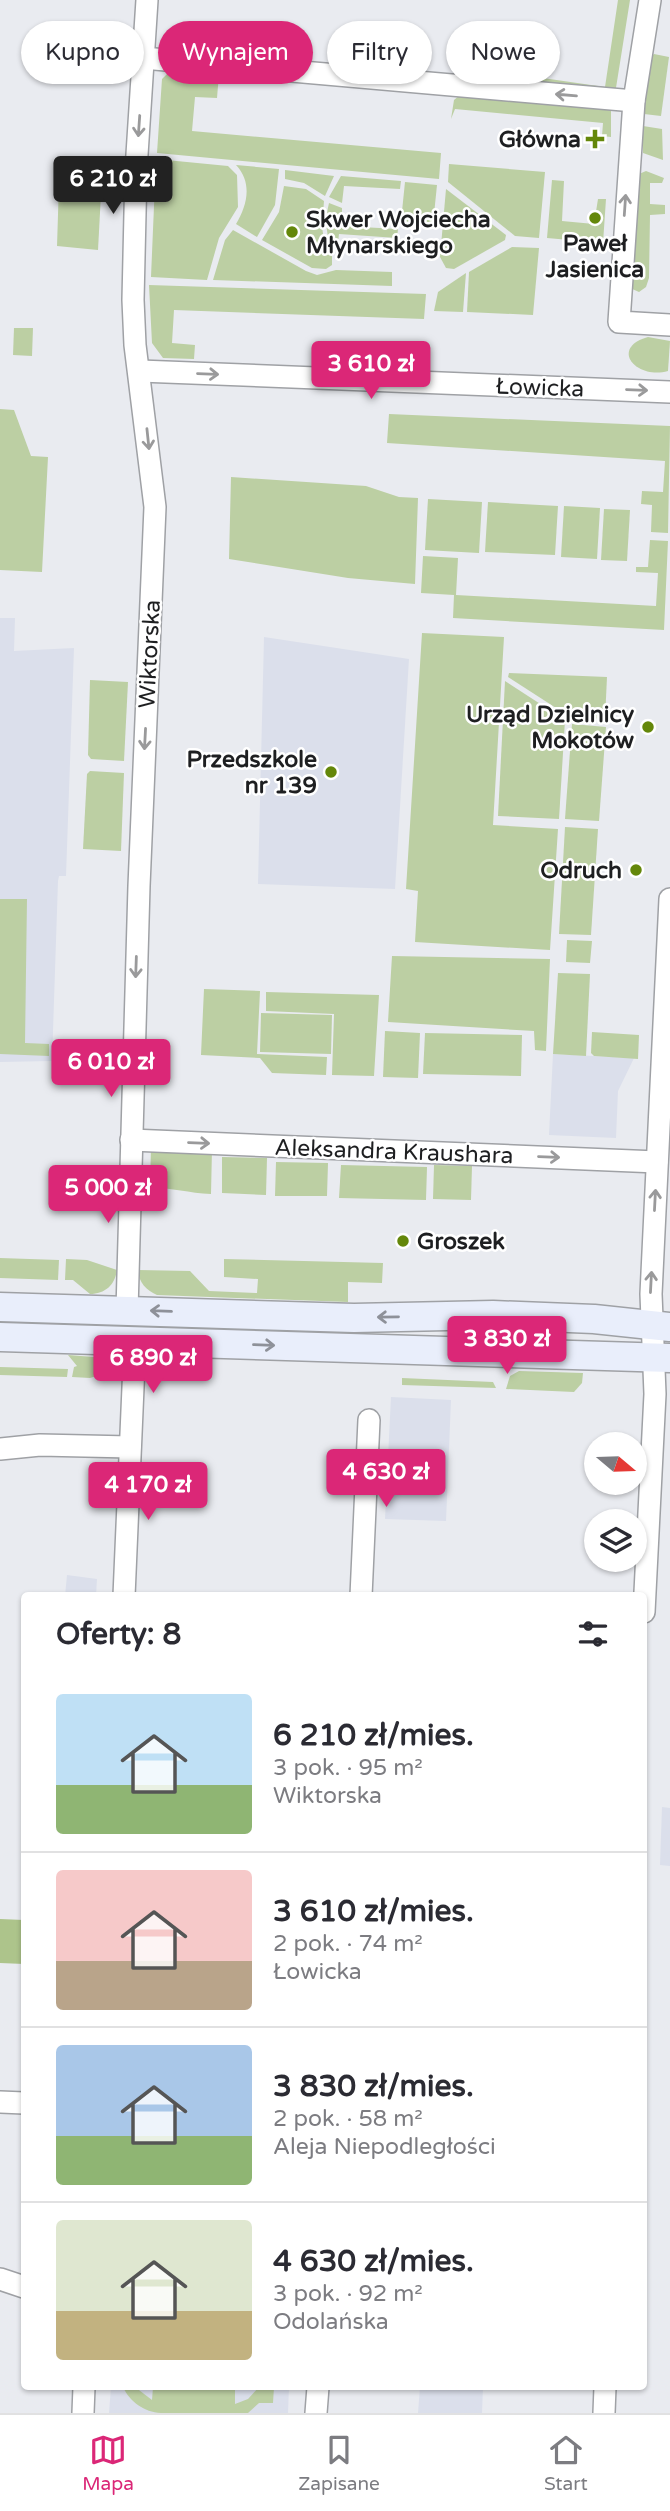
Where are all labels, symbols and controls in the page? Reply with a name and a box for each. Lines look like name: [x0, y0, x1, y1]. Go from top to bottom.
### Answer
chip: Kupno: [21, 21, 144, 84]
chip: Wynajem: [158, 21, 313, 84]
chip: Filtry: [327, 21, 432, 84]
chip: Nowe: [446, 21, 560, 84]
one-way arrow: [555, 88, 578, 101]
one-way arrow: [132, 114, 145, 137]
place label: Główna: [499, 126, 581, 154]
marker: Główna: [587, 131, 603, 147]
pin: 6 210 zł: [41, 156, 185, 216]
text: 6 210 zł: [69, 165, 157, 193]
one-way arrow: [619, 194, 632, 217]
place label: Skwer Wojciecha Młynarskiego: [306, 206, 491, 260]
marker: Paweł Jasienica: [587, 210, 603, 226]
marker: Skwer Wojciecha Młynarskiego: [284, 224, 300, 240]
place label: Paweł Jasienica: [545, 230, 644, 284]
pin: 3 610 zł: [299, 342, 443, 401]
text: 3 610 zł: [327, 350, 415, 378]
one-way arrow: [196, 367, 219, 380]
street label: Łowicka: [495, 372, 585, 404]
one-way arrow: [625, 384, 648, 397]
one-way arrow: [142, 427, 155, 450]
street label: Wiktorska: [133, 599, 167, 709]
place label: Urząd Dzielnicy Mokotów: [466, 701, 635, 755]
marker: Urząd Dzielnicy Mokotów: [640, 719, 656, 735]
one-way arrow: [139, 728, 152, 751]
place label: Przedszkole nr 139: [186, 746, 317, 800]
marker: Przedszkole nr 139: [323, 764, 339, 780]
place label: Odruch: [540, 857, 622, 885]
marker: Odruch: [628, 862, 644, 878]
one-way arrow: [129, 955, 143, 978]
pin: 6 010 zł: [39, 1040, 183, 1099]
text: 6 010 zł: [67, 1048, 155, 1076]
street label: Aleksandra Kraushara: [274, 1134, 514, 1170]
one-way arrow: [188, 1137, 211, 1150]
one-way arrow: [537, 1151, 560, 1164]
pin: 5 000 zł: [36, 1166, 180, 1225]
text: 5 000 zł: [64, 1174, 152, 1202]
one-way arrow: [649, 1189, 662, 1212]
place label: Groszek: [417, 1228, 505, 1256]
marker: Groszek: [395, 1233, 411, 1249]
one-way arrow: [645, 1271, 658, 1294]
one-way arrow: [150, 1305, 173, 1318]
one-way arrow: [377, 1310, 400, 1324]
pin: 3 830 zł: [435, 1316, 579, 1376]
text: 3 830 zł: [463, 1325, 551, 1353]
pin: 6 890 zł: [81, 1336, 225, 1395]
one-way arrow: [252, 1338, 275, 1352]
text: 6 890 zł: [109, 1344, 197, 1372]
north arrow: [584, 1432, 648, 1494]
map controls: [584, 1432, 647, 1572]
pin: 4 630 zł: [314, 1450, 458, 1509]
text: 4 630 zł: [342, 1458, 430, 1486]
pin: 4 170 zł: [76, 1462, 220, 1522]
text: 4 170 zł: [104, 1471, 192, 1499]
button: layers: [584, 1509, 647, 1572]
icon: filters: [574, 1615, 612, 1653]
text: Oferty: 8: [56, 1616, 181, 1653]
text: 6 210 zł/mies.: [273, 1717, 474, 1754]
icon: home: [112, 1722, 196, 1806]
text: 3 pok. · 95 m²: [273, 1754, 423, 1782]
text: Wiktorska: [273, 1782, 382, 1810]
text: 3 610 zł/mies.: [273, 1893, 474, 1930]
icon: home: [112, 1898, 196, 1982]
text: 2 pok. · 74 m²: [273, 1930, 423, 1958]
text: Łowicka: [273, 1958, 362, 1986]
text: 3 830 zł/mies.: [273, 2068, 474, 2105]
icon: home: [112, 2073, 196, 2157]
text: 2 pok. · 58 m²: [273, 2105, 423, 2133]
text: Aleja Niepodległości: [273, 2133, 496, 2161]
text: 4 630 zł/mies.: [273, 2243, 474, 2280]
icon: home: [112, 2248, 196, 2332]
text: 3 pok. · 92 m²: [273, 2280, 423, 2308]
text: Odolańska: [273, 2308, 389, 2336]
tab: Mapa: [82, 2431, 134, 2495]
tab: Zapisane: [298, 2431, 380, 2495]
tab: Start: [544, 2431, 588, 2495]

